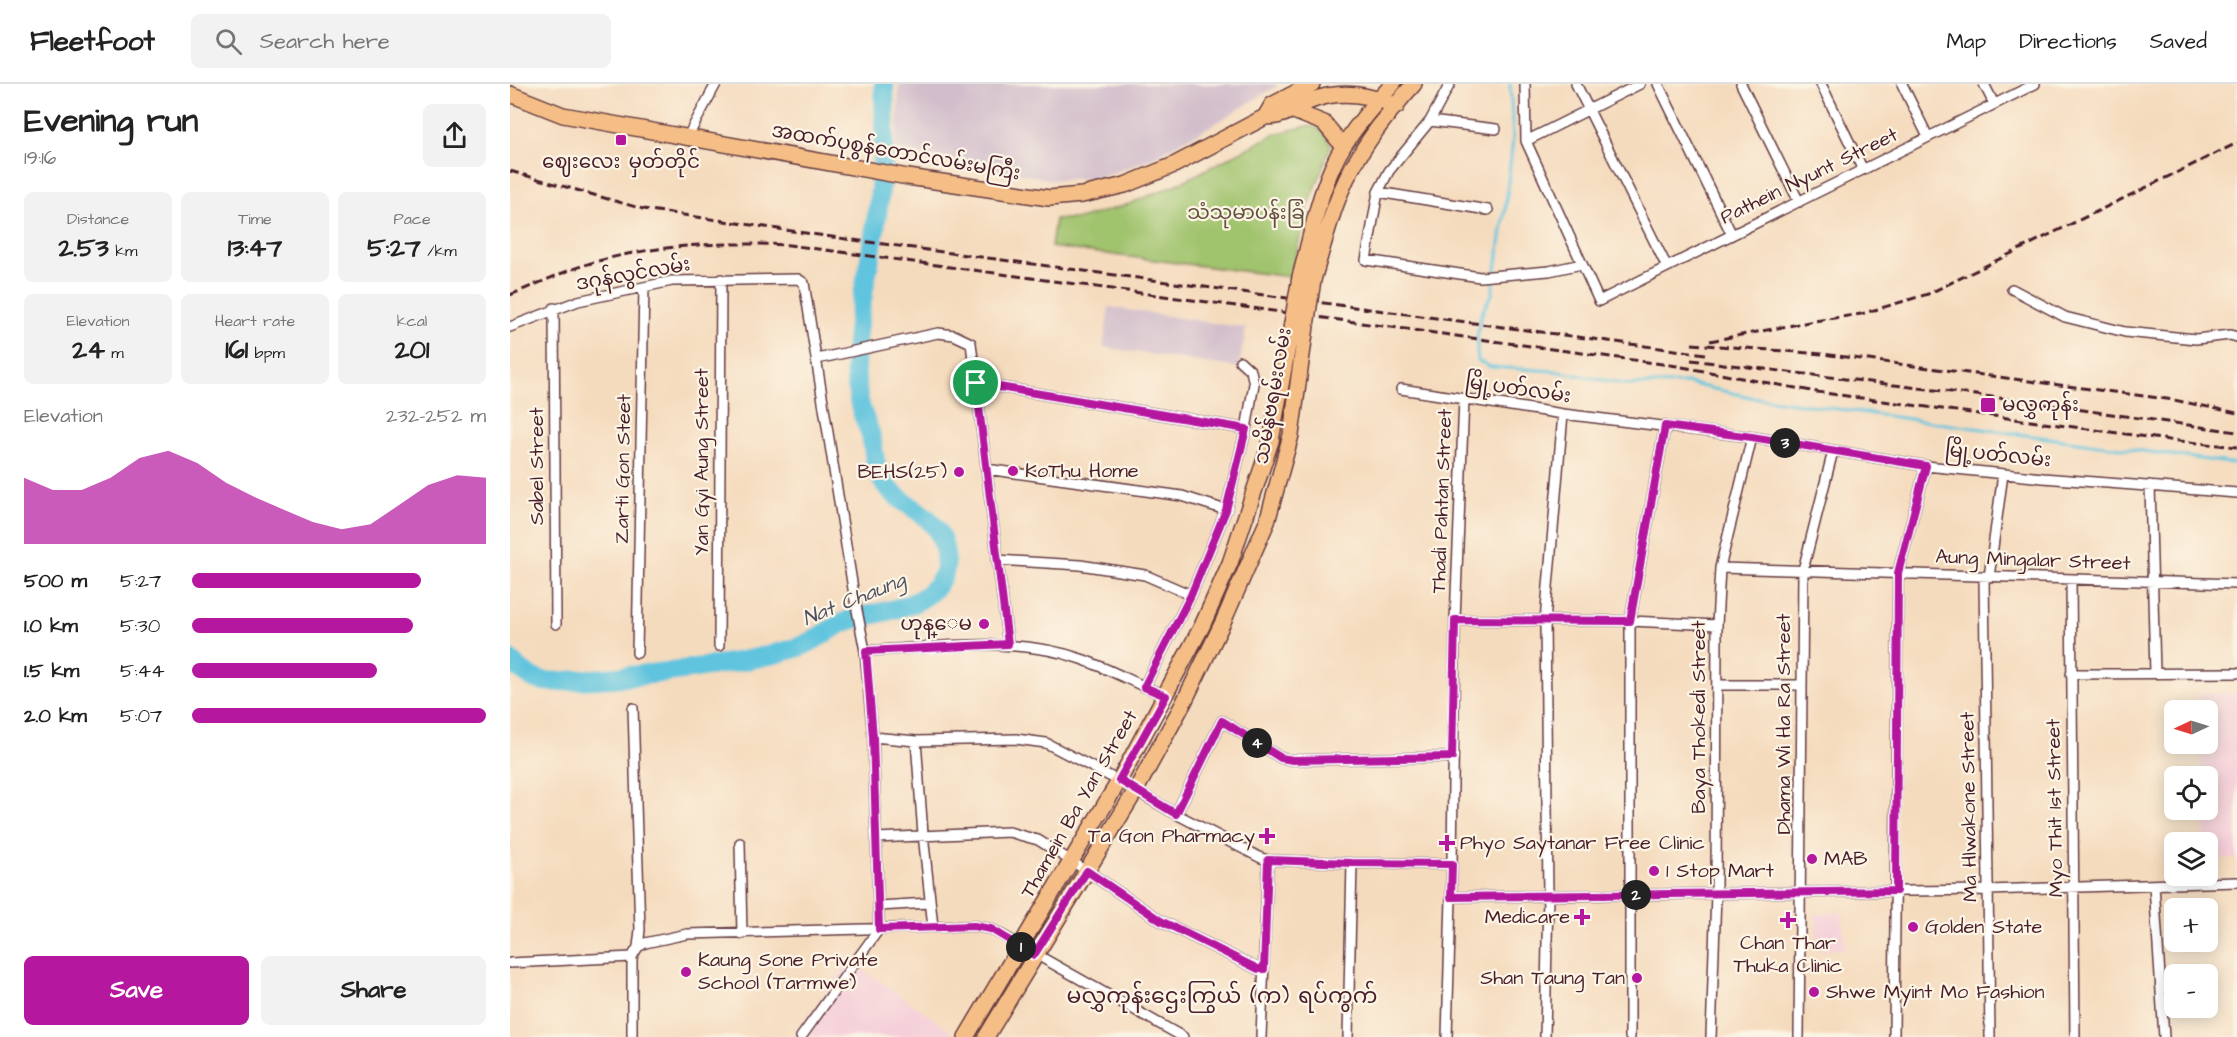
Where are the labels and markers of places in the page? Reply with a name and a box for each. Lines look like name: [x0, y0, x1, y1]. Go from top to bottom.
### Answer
marker: ဈေးလေး မှတ်တိုင်: [614, 133, 628, 147]
place label: ဈေးလေး မှတ်တိုင်: [542, 147, 700, 178]
pin: [950, 357, 1001, 408]
place label: မလွှကုန်း: [2002, 390, 2079, 421]
marker: မလွှကုန်း: [1979, 396, 1997, 414]
pin: 3: [1770, 428, 1800, 458]
place label: KoThu Home: [1025, 457, 1139, 485]
place label: BEHS(25): [857, 458, 947, 486]
marker: KoThu Home: [1006, 464, 1020, 478]
marker: BEHS(25): [952, 465, 966, 479]
place label: ဟုန္ေမ: [900, 610, 972, 640]
marker: ဟုန္ေမ: [977, 617, 991, 631]
pin: 4: [1242, 728, 1272, 758]
place label: Ta Gon Pharmacy: [1088, 822, 1255, 851]
marker: Ta Gon Pharmacy: [1260, 829, 1274, 843]
place label: Phyo Saytanar Free Clinic: [1460, 829, 1705, 858]
marker: Phyo Saytanar Free Clinic: [1438, 834, 1456, 852]
place label: MAB: [1824, 845, 1868, 873]
marker: MAB: [1805, 852, 1819, 866]
place label: 1 Stop Mart: [1666, 857, 1774, 885]
marker: 1 Stop Mart: [1647, 864, 1661, 878]
pin: 2: [1621, 880, 1651, 910]
place label: Medicare: [1485, 903, 1570, 931]
marker: Medicare: [1575, 910, 1589, 924]
marker: Chan Thar Thuka Clinic: [1779, 911, 1797, 929]
place label: Golden State: [1925, 913, 2043, 941]
marker: Golden State: [1906, 920, 1920, 934]
place label: Chan Thar Thuka Clinic: [1733, 929, 1843, 980]
pin: 1: [1006, 932, 1036, 962]
place label: Kaung Sone Private School (Tarmwe): [698, 946, 878, 997]
place label: Shan Taung Tan: [1480, 964, 1625, 993]
marker: Kaung Sone Private School (Tarmwe): [679, 965, 693, 979]
marker: Shan Taung Tan: [1630, 971, 1644, 985]
place label: Shwe Myint Mo Fashion: [1826, 978, 2044, 1007]
marker: Shwe Myint Mo Fashion: [1807, 985, 1821, 999]

